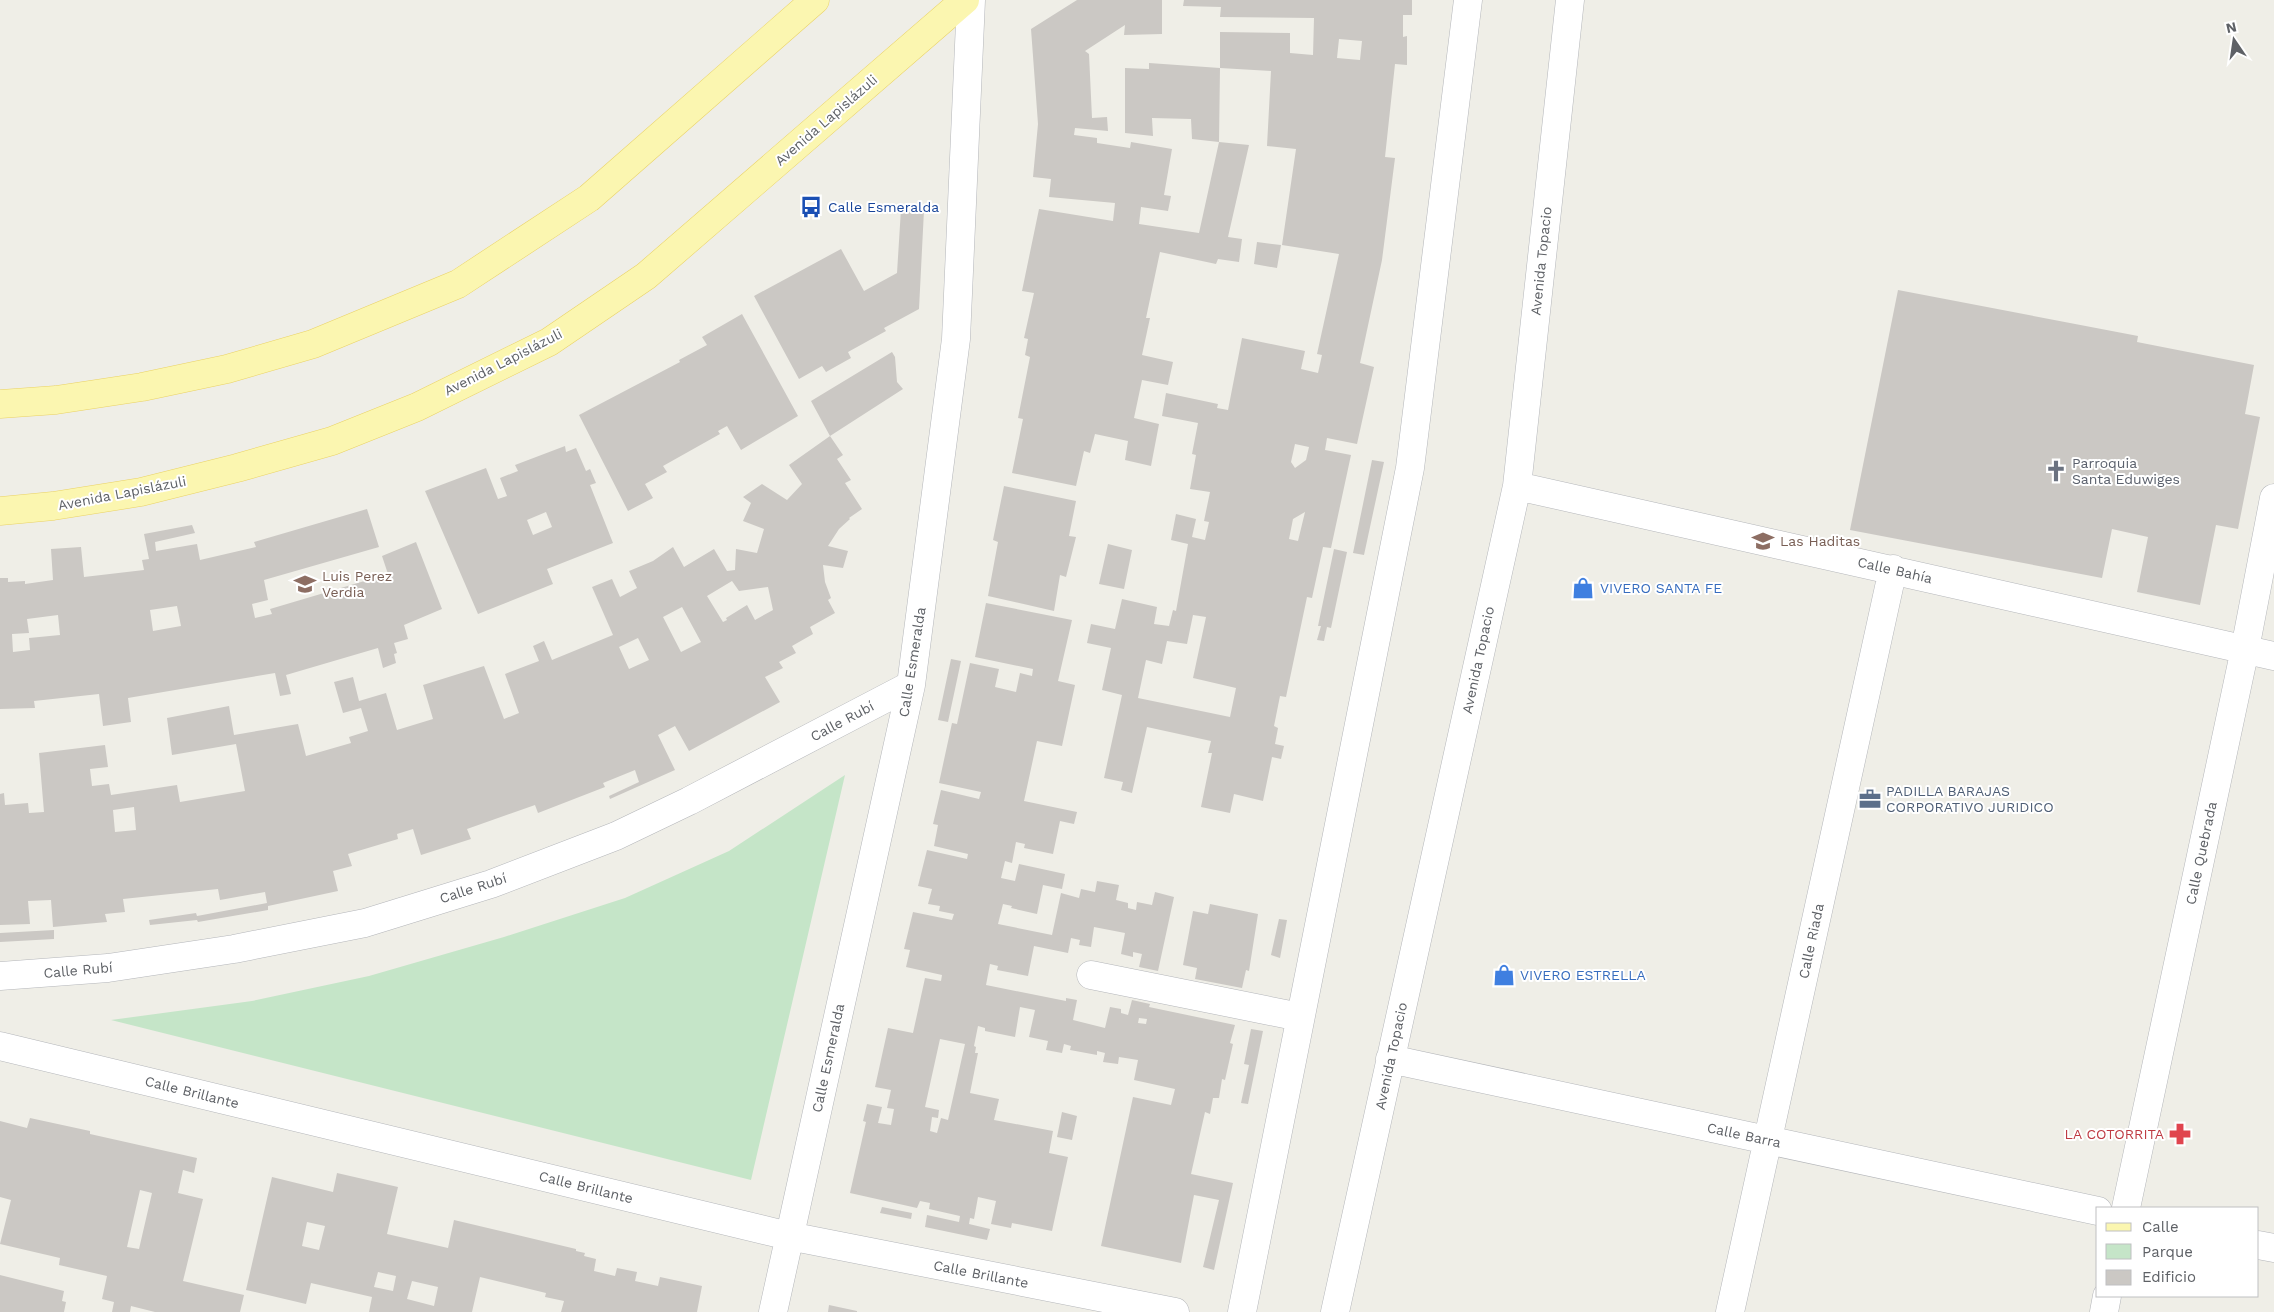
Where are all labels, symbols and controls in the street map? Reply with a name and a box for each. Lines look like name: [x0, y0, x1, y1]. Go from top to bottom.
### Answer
north arrow: [2209, 15, 2259, 65]
text: N: [2224, 18, 2238, 36]
street label: Avenida Lapislázuli: [772, 71, 880, 169]
bus stop icon: Calle Esmeralda: [798, 194, 824, 220]
place label: Calle Esmeralda: [828, 199, 939, 215]
street label: Avenida Topacio: [1527, 206, 1555, 316]
street label: Avenida Lapislázuli: [441, 325, 565, 399]
place label: Parroquia Santa Eduwiges: [2072, 455, 2180, 487]
church icon: Parroquia Santa Eduwiges: [2043, 458, 2069, 484]
street label: Avenida Lapislázuli: [57, 473, 187, 513]
school or university icon: Las Haditas: [1750, 528, 1776, 554]
place label: Las Haditas: [1780, 533, 1860, 549]
street label: Calle Bahía: [1856, 554, 1934, 586]
place label: Luis Perez Verdia: [322, 568, 392, 600]
school or university icon: Luis Perez Verdia: [292, 571, 318, 597]
shop icon: VIVERO SANTA FE: [1570, 575, 1596, 601]
place label: VIVERO SANTA FE: [1600, 580, 1722, 596]
street label: Avenida Topacio: [1459, 605, 1497, 715]
street label: Calle Esmeralda: [895, 606, 929, 718]
street label: Calle Rubí: [808, 698, 877, 744]
place label: PADILLA BARAJAS CORPORATIVO JURIDICO: [1886, 783, 2054, 815]
office icon: PADILLA BARAJAS CORPORATIVO JURIDICO: [1857, 786, 1883, 812]
street label: Calle Quebrada: [2182, 800, 2220, 906]
street label: Calle Rubí: [438, 870, 509, 906]
street label: Calle Riada: [1795, 902, 1827, 980]
street label: Calle Rubí: [43, 959, 113, 981]
shop icon: VIVERO ESTRELLA: [1491, 962, 1517, 988]
place label: VIVERO ESTRELLA: [1520, 967, 1646, 983]
street label: Avenida Topacio: [1372, 1001, 1410, 1111]
street label: Calle Esmeralda: [809, 1002, 847, 1114]
street label: Calle Brillante: [143, 1073, 241, 1111]
street label: Calle Barra: [1706, 1119, 1782, 1151]
pharmacy icon: LA COTORRITA: [2167, 1121, 2193, 1147]
place label: LA COTORRITA: [2065, 1126, 2164, 1142]
street label: Calle Brillante: [537, 1168, 635, 1206]
legend: [2096, 1207, 2259, 1297]
text: Calle: [2142, 1218, 2179, 1236]
text: Parque: [2142, 1243, 2193, 1261]
street label: Calle Brillante: [932, 1257, 1030, 1291]
text: Edificio: [2142, 1268, 2196, 1286]

